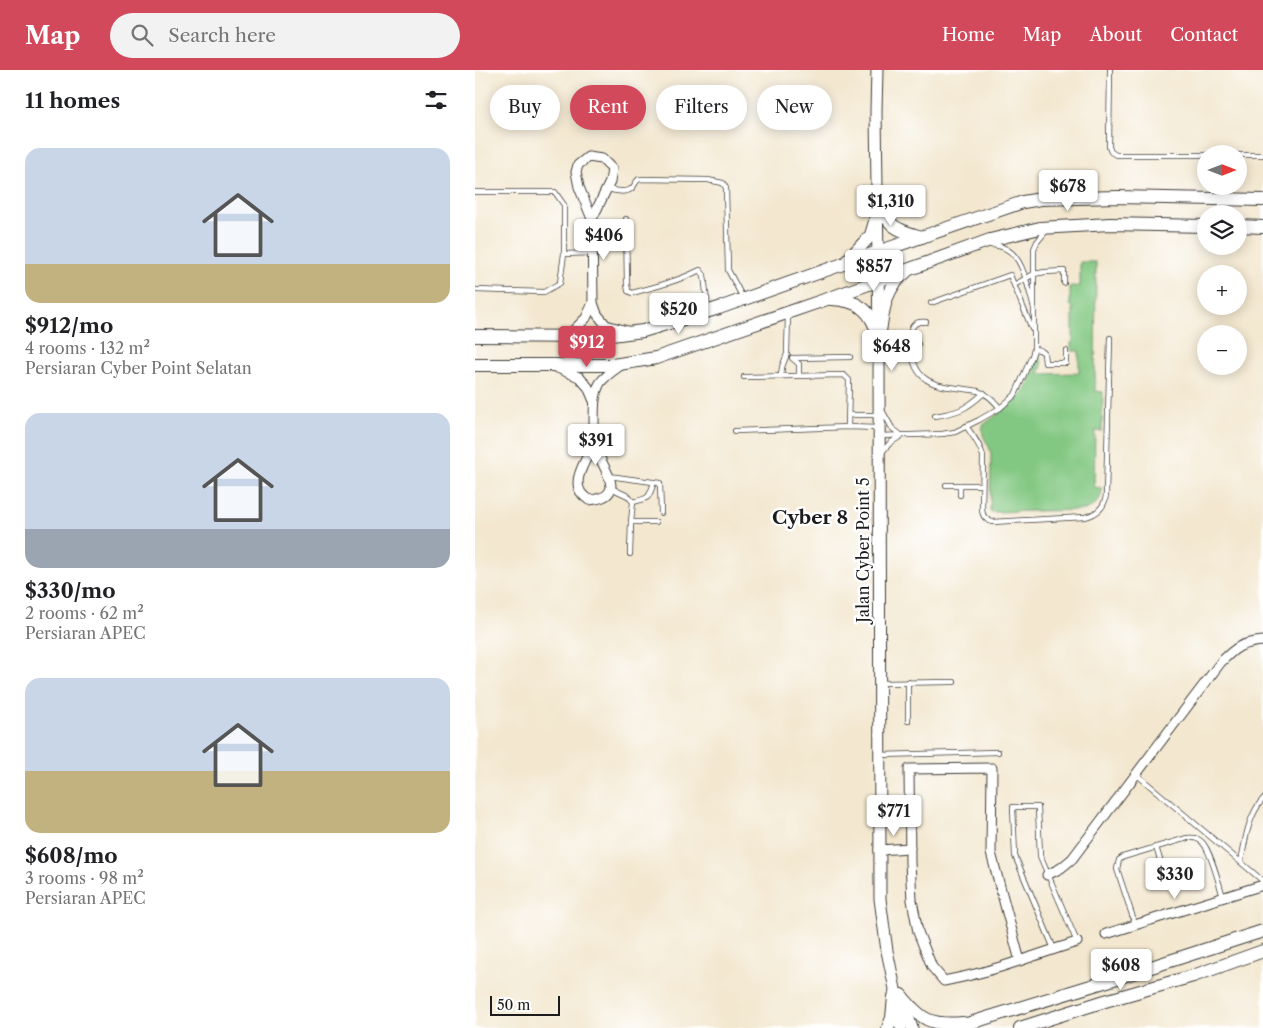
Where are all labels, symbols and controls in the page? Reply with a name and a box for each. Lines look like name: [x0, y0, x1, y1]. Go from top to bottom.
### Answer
search box: [110, 13, 460, 58]
text: Map: [25, 21, 80, 50]
icon: search: [128, 21, 156, 49]
text: Search here: [168, 24, 276, 47]
text: Home: [942, 24, 995, 46]
text: Map: [1023, 24, 1061, 46]
text: About: [1089, 24, 1142, 46]
text: Contact: [1170, 24, 1238, 46]
chip: Buy: [490, 85, 560, 130]
chip: Rent: [570, 85, 646, 130]
chip: Filters: [656, 85, 747, 130]
chip: New: [757, 85, 832, 130]
icon: filters: [422, 86, 450, 114]
text: 11 homes: [25, 88, 120, 113]
north arrow: [1197, 145, 1247, 195]
map controls: [1197, 145, 1247, 375]
pin: $678: [1038, 170, 1098, 212]
text: $678: [1050, 176, 1086, 196]
icon: home: [193, 180, 283, 270]
pin: $1,310: [850, 184, 932, 227]
text: $1,310: [868, 191, 914, 211]
button: layers: [1197, 205, 1247, 255]
pin: $406: [574, 218, 634, 261]
text: $406: [585, 225, 623, 245]
pin: $857: [844, 250, 904, 292]
text: $857: [856, 256, 892, 276]
button: +: [1197, 265, 1247, 315]
pin: $520: [649, 292, 709, 335]
text: $520: [660, 299, 698, 319]
text: $912/mo: [25, 313, 113, 338]
button: −: [1197, 325, 1247, 375]
pin: $912: [557, 326, 617, 368]
pin: $648: [862, 330, 922, 372]
text: $912: [569, 332, 605, 352]
text: $648: [873, 336, 911, 356]
text: 4 rooms · 132 m²: [25, 338, 150, 358]
text: Persiaran Cyber Point Selatan: [25, 358, 252, 378]
pin: $391: [566, 424, 626, 466]
text: $391: [579, 430, 613, 450]
icon: home: [193, 445, 283, 535]
street label: Jalan Cyber Point 5: [853, 477, 873, 626]
district label: Cyber 8: [772, 506, 848, 529]
text: $330/mo: [25, 578, 116, 603]
text: 2 rooms · 62 m²: [25, 603, 144, 623]
text: Persiaran APEC: [25, 623, 146, 643]
icon: home: [193, 710, 283, 800]
pin: $771: [864, 794, 924, 837]
text: $771: [878, 801, 910, 821]
text: $608/mo: [25, 843, 118, 868]
pin: $330: [1145, 858, 1205, 900]
text: $330: [1156, 864, 1194, 884]
text: 3 rooms · 98 m²: [25, 868, 144, 888]
text: Persiaran APEC: [25, 888, 146, 908]
pin: $608: [1091, 948, 1151, 991]
text: $608: [1102, 955, 1140, 975]
scale bar: [490, 993, 560, 1016]
text: 50 m: [497, 996, 530, 1014]

